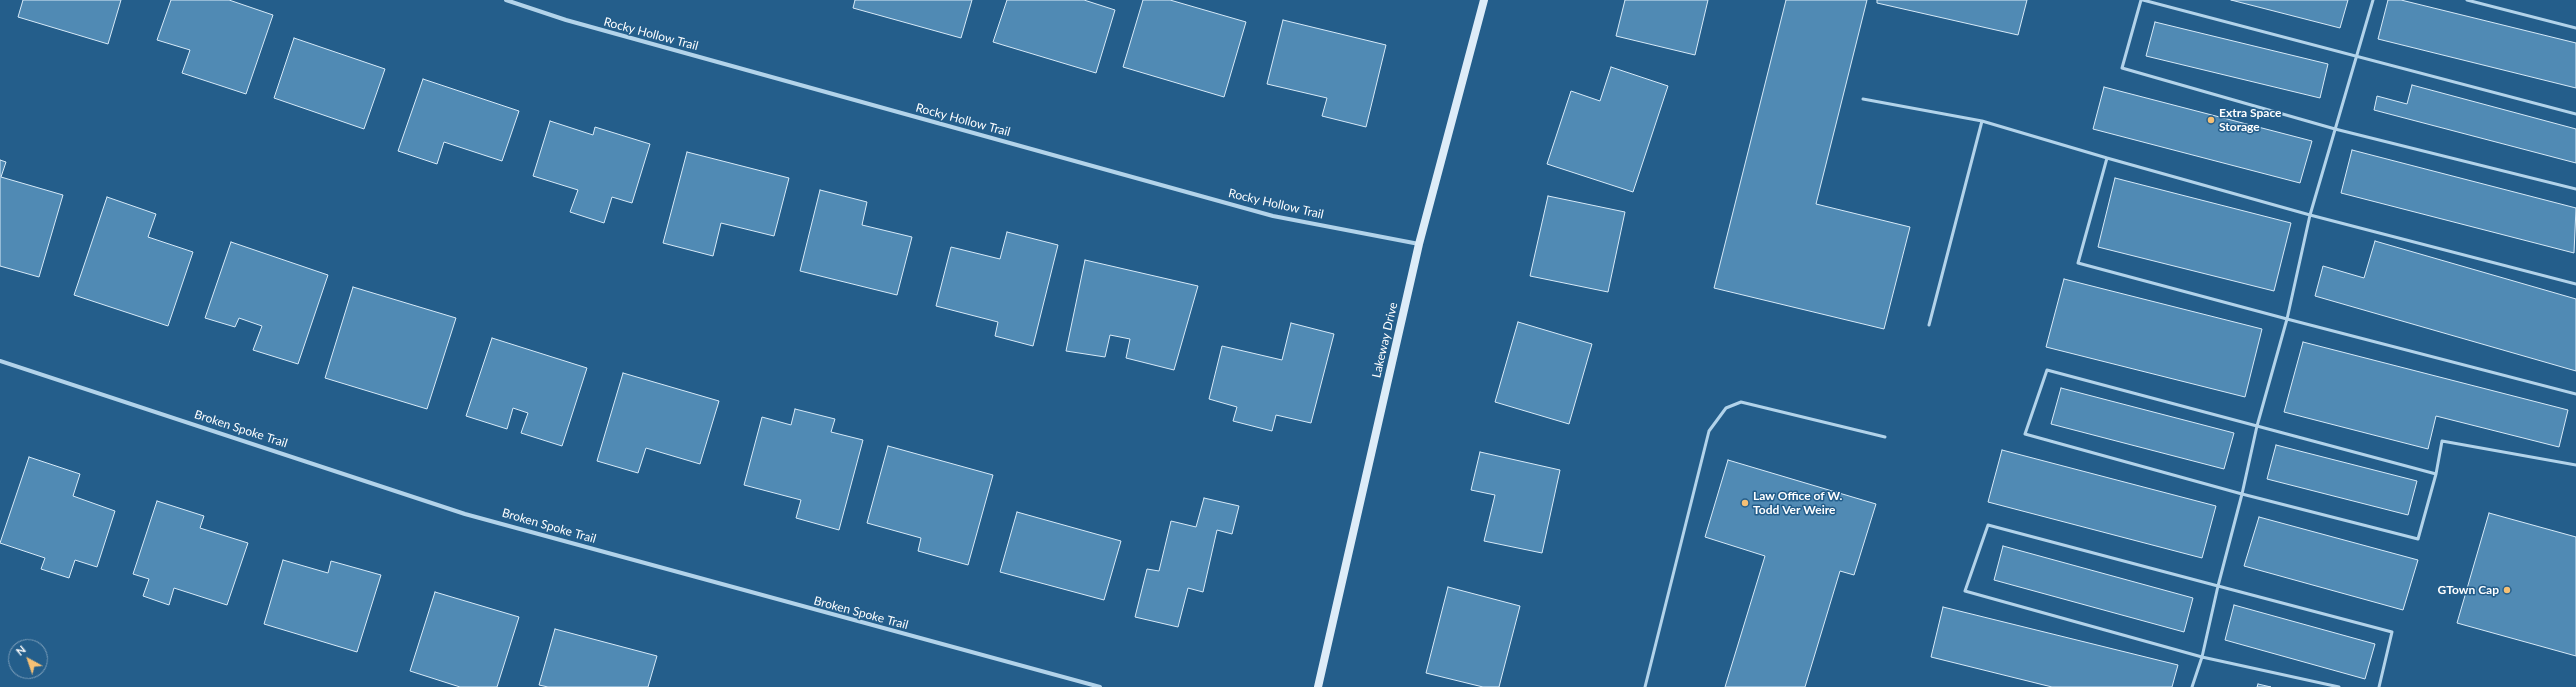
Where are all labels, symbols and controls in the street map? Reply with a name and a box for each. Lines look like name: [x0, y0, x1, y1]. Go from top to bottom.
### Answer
street label: Rocky Hollow Trail: [602, 14, 700, 54]
street label: Rocky Hollow Trail: [914, 100, 1012, 140]
place label: Extra Space Storage: [2219, 106, 2281, 134]
marker: Extra Space Storage: [2206, 115, 2216, 125]
street label: Rocky Hollow Trail: [1227, 186, 1325, 222]
street label: Lakeway Drive: [1369, 301, 1401, 379]
street label: Broken Spoke Trail: [193, 407, 289, 451]
place label: Law Office of W. Todd Ver Weire: [1753, 489, 1842, 517]
marker: Law Office of W. Todd Ver Weire: [1740, 498, 1750, 508]
street label: Broken Spoke Trail: [500, 506, 598, 546]
place label: GTown Cap: [2438, 583, 2499, 597]
marker: GTown Cap: [2502, 585, 2512, 595]
street label: Broken Spoke Trail: [812, 593, 910, 633]
north arrow: [8, 639, 48, 679]
text: N: [13, 642, 28, 658]

